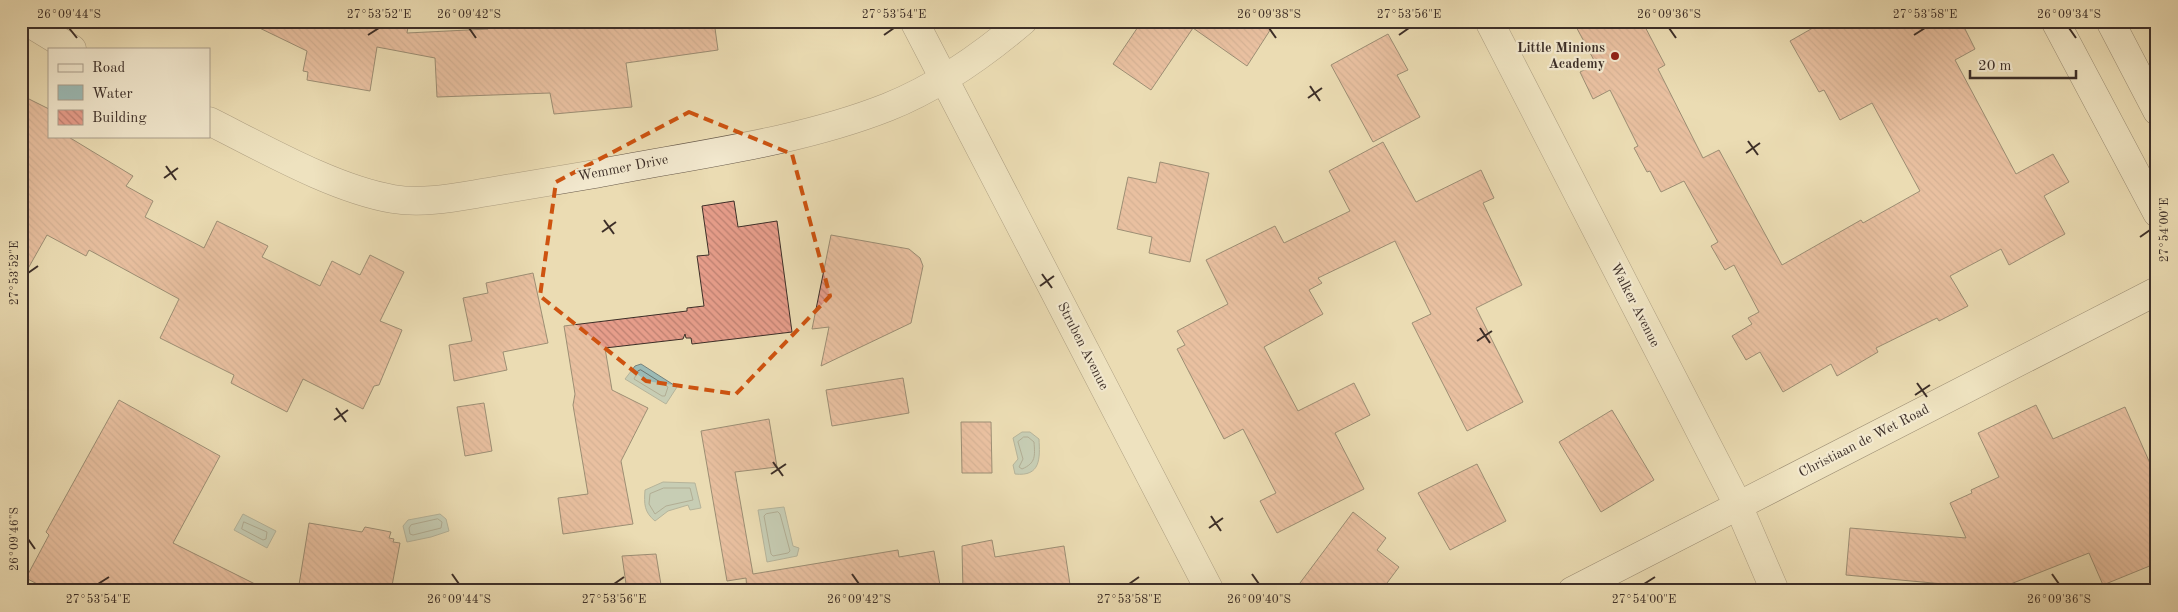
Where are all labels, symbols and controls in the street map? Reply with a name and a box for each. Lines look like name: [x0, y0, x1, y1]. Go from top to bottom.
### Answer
text: 27°53'52"E: [347, 8, 411, 21]
text: 27°53'54"E: [862, 8, 926, 21]
text: 27°53'56"E: [1377, 8, 1441, 21]
text: 27°53'58"E: [1893, 8, 1957, 21]
text: 26°09'44"S: [37, 9, 101, 21]
text: 26°09'42"S: [437, 9, 501, 21]
text: 26°09'38"S: [1237, 9, 1301, 21]
text: 26°09'36"S: [1637, 9, 1701, 21]
text: 26°09'34"S: [2037, 9, 2101, 21]
place label: Little Minions Academy: [1517, 41, 1605, 71]
legend: [48, 48, 210, 138]
scale bar: [1970, 48, 2077, 80]
marker: Little Minions Academy: [1609, 50, 1621, 62]
text: 20 m: [1978, 59, 2012, 74]
text: Road: [92, 61, 126, 76]
text: Water: [92, 87, 133, 102]
text: Building: [92, 111, 147, 126]
street label: Wemmer Drive: [577, 152, 669, 184]
text: 27°54'00"E: [2158, 198, 2171, 262]
text: 27°53'52"E: [8, 241, 21, 305]
street label: Walker Avenue: [1608, 261, 1662, 349]
street label: Struben Avenue: [1055, 300, 1111, 392]
street label: Christiaan de Wet Road: [1797, 402, 1931, 480]
text: 26°09'46"S: [9, 507, 21, 571]
text: 27°53'54"E: [66, 593, 130, 606]
text: 27°53'56"E: [582, 593, 646, 606]
text: 27°53'58"E: [1097, 593, 1161, 606]
text: 27°54'00"E: [1612, 593, 1676, 606]
text: 26°09'44"S: [427, 594, 491, 606]
text: 26°09'42"S: [827, 594, 891, 606]
text: 26°09'40"S: [1227, 594, 1291, 606]
text: 26°09'36"S: [2027, 594, 2091, 606]

